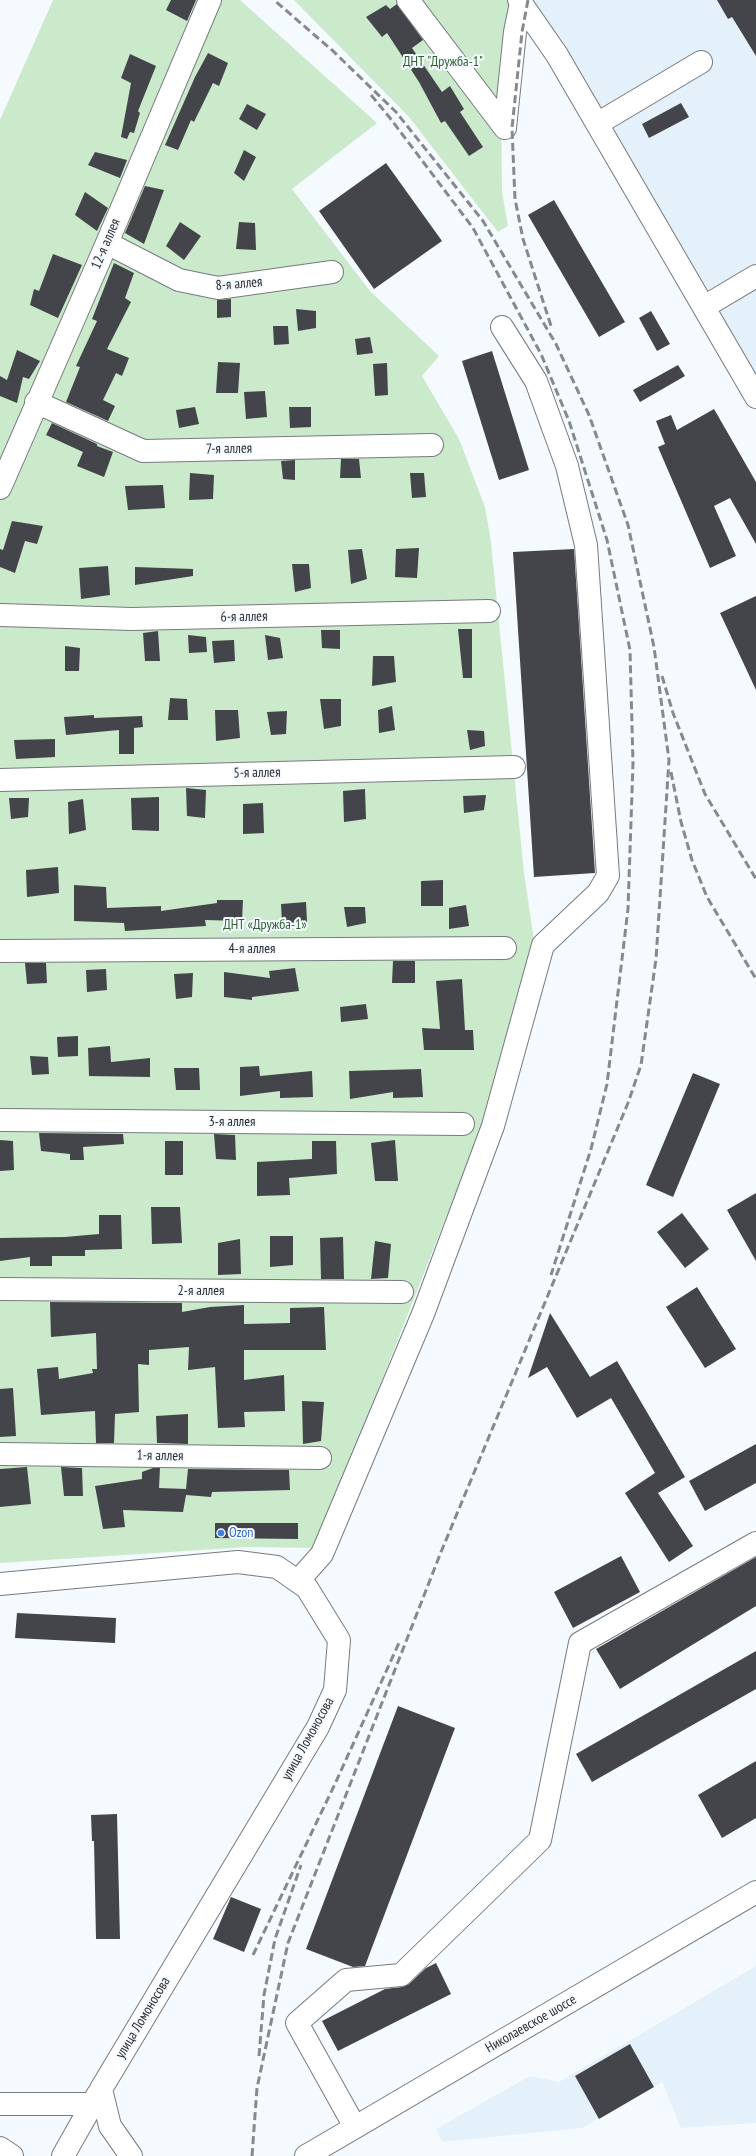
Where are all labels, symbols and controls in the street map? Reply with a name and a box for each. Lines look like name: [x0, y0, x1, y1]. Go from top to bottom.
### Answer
park label: ДНТ "Дружба-1": [403, 54, 483, 70]
street label: 12-я аллея: [88, 216, 124, 272]
street label: 8-я аллея: [215, 274, 263, 294]
street label: 7-я аллея: [206, 440, 252, 458]
street label: 6-я аллея: [220, 608, 268, 626]
street label: 5-я аллея: [233, 764, 281, 782]
park label: ДНТ «Дружба-1»: [223, 917, 307, 933]
street label: 4-я аллея: [229, 941, 275, 957]
street label: 3-я аллея: [209, 1114, 255, 1130]
street label: 2-я аллея: [178, 1283, 224, 1299]
street label: 1-я аллея: [136, 1447, 184, 1465]
place label: Ozon: [229, 1525, 254, 1541]
marker: Ozon: [216, 1528, 226, 1538]
street label: улица Ломоносова: [278, 1695, 338, 1783]
street label: улица Ломоносова: [112, 1974, 174, 2062]
street label: Николаевское шоссе: [482, 1991, 580, 2057]

